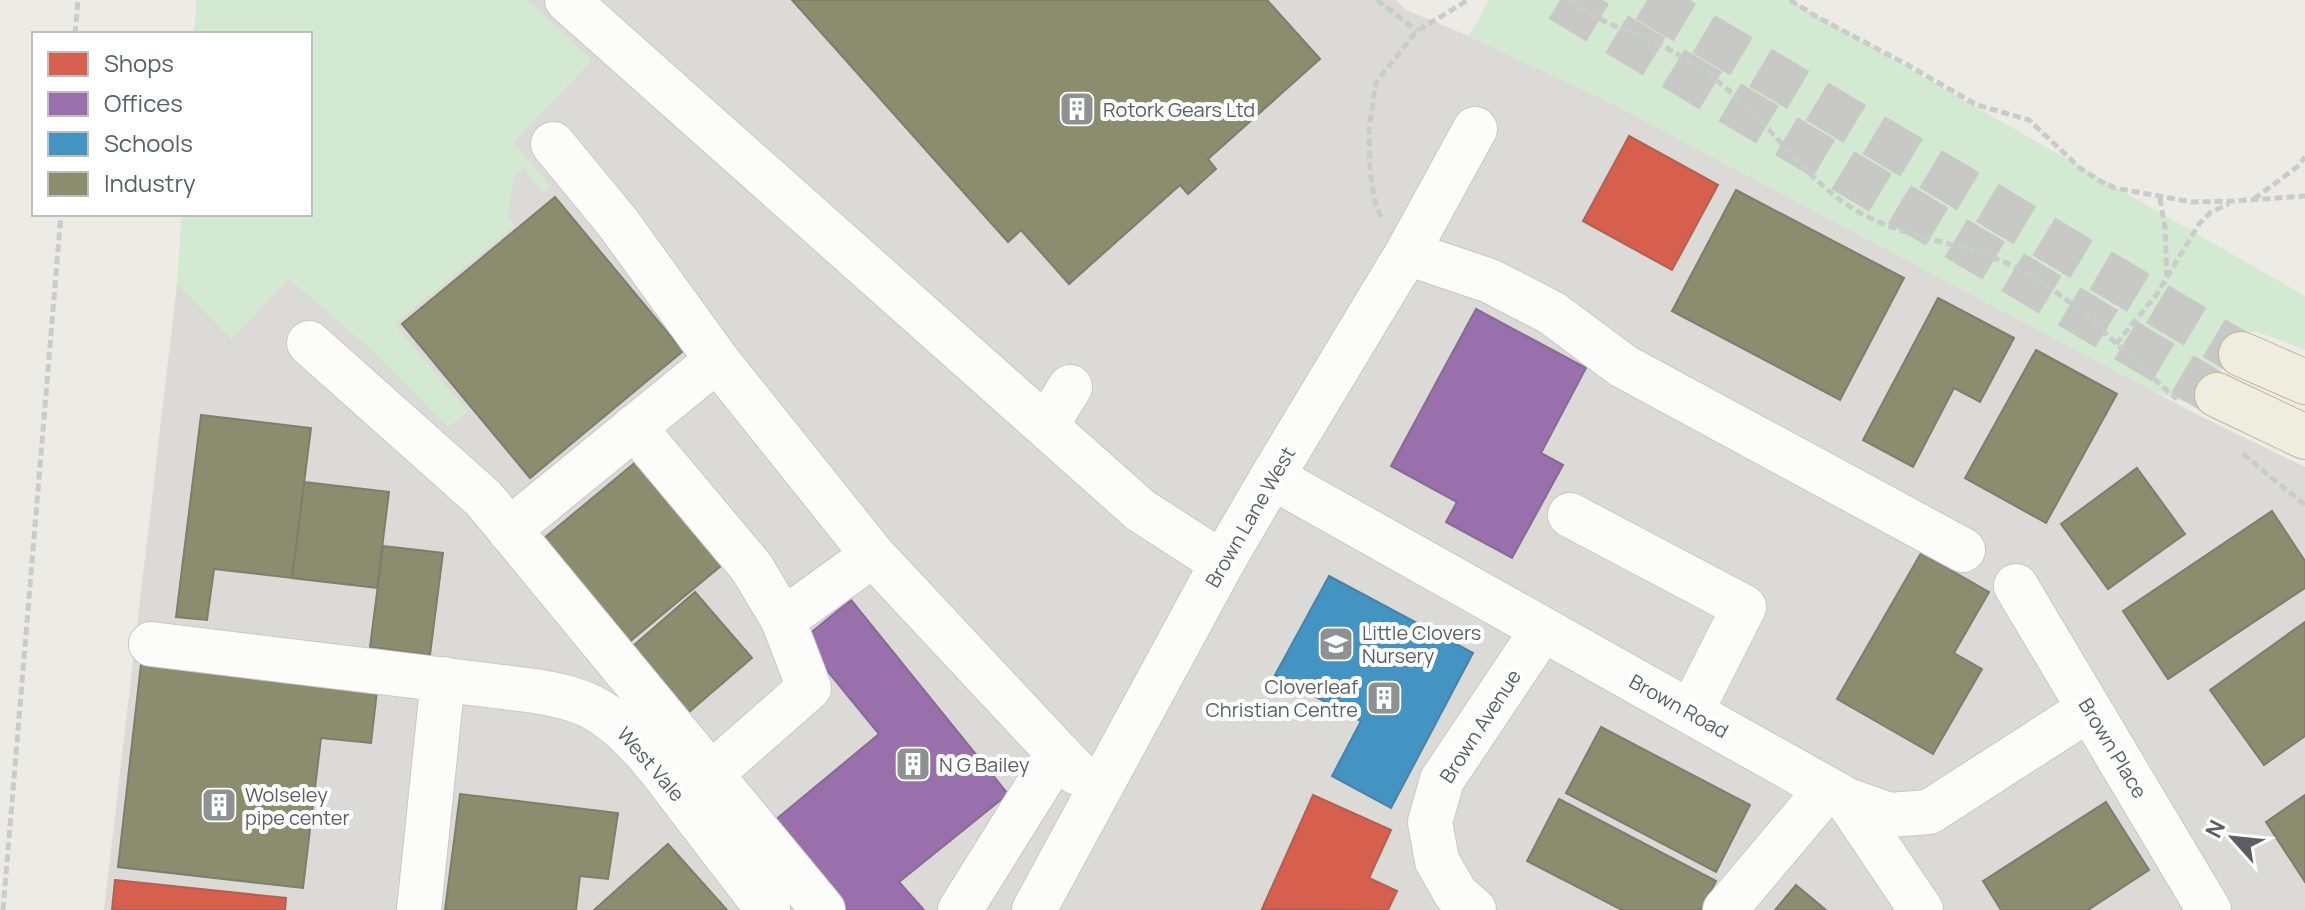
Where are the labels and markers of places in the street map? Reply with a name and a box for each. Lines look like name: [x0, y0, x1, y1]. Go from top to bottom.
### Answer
building icon: Rotork Gears Ltd: [1058, 90, 1096, 128]
place label: Rotork Gears Ltd: [1103, 96, 1255, 123]
place label: Little Clovers Nursery: [1362, 619, 1481, 669]
school or university icon: Little Clovers Nursery: [1317, 625, 1355, 663]
place label: Cloverleaf Christian Centre: [1205, 673, 1358, 723]
building icon: Cloverleaf Christian Centre: [1365, 679, 1403, 717]
building icon: N G Bailey: [894, 745, 932, 783]
place label: N G Bailey: [939, 751, 1030, 778]
place label: Wolseley pipe center: [245, 781, 350, 831]
building icon: Wolseley pipe center: [200, 786, 238, 824]

